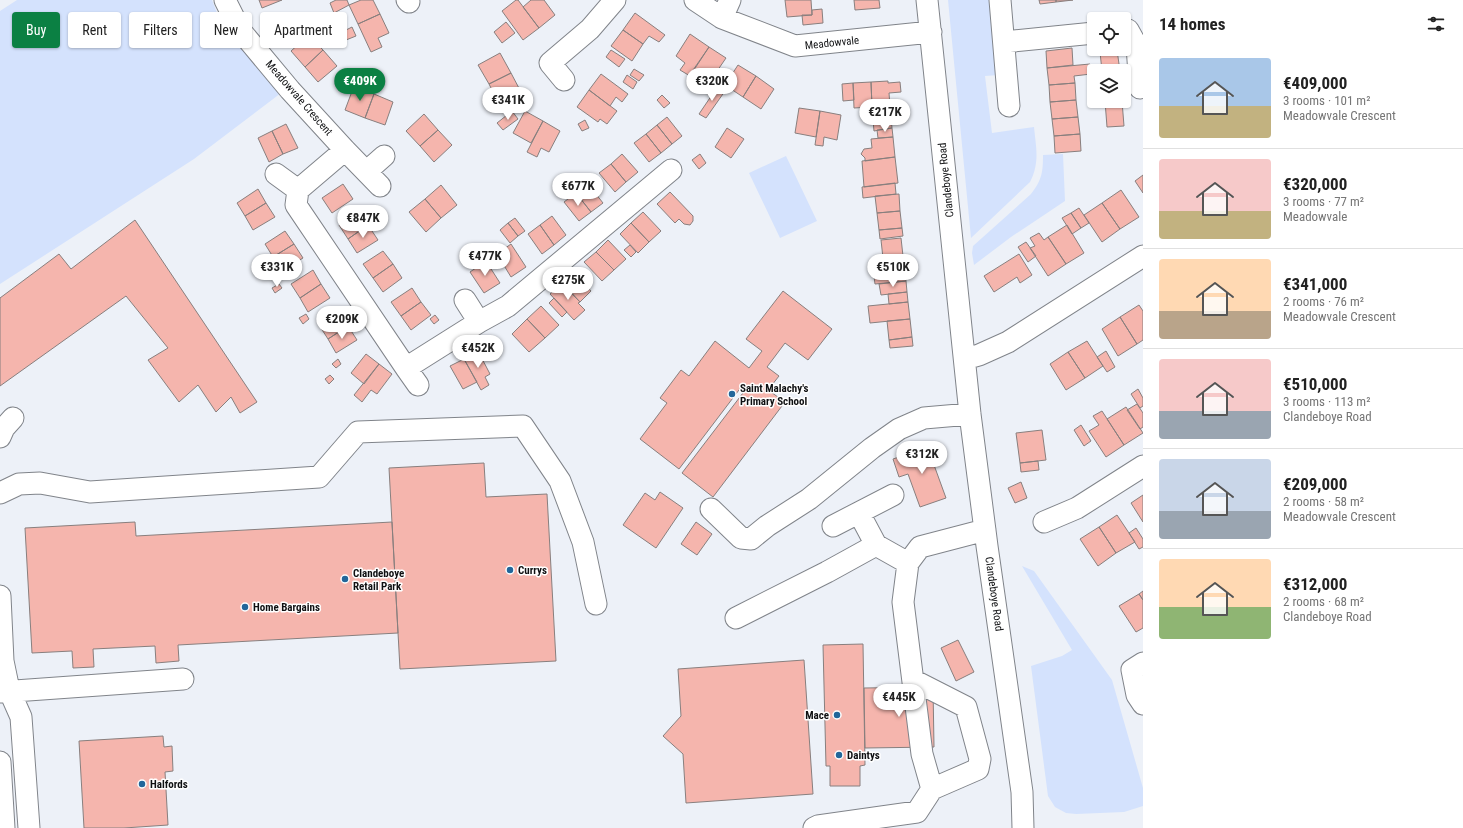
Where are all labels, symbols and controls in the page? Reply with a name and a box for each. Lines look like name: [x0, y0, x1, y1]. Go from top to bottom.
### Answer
chip: Buy: [12, 12, 60, 48]
chip: Rent: [68, 12, 121, 48]
chip: Filters: [129, 12, 192, 48]
chip: New: [200, 12, 252, 48]
chip: Apartment: [260, 12, 347, 48]
map controls: [1087, 12, 1131, 108]
button: locate: [1087, 12, 1131, 56]
icon: filters: [1425, 13, 1447, 35]
text: 14 homes: [1159, 14, 1225, 34]
street label: Meadowvale: [804, 34, 860, 52]
street label: Meadowvale Crescent: [263, 58, 335, 138]
button: layers: [1087, 64, 1131, 108]
pin: €409K: [332, 68, 388, 102]
pin: €320K: [684, 68, 740, 102]
text: €409K: [343, 73, 377, 88]
text: €320K: [695, 73, 729, 88]
text: €409,000: [1283, 73, 1347, 93]
icon: home: [1191, 74, 1239, 122]
pin: €341K: [480, 87, 536, 121]
text: €341K: [491, 92, 525, 107]
text: 3 rooms · 101 m²: [1283, 93, 1370, 108]
pin: €217K: [857, 99, 913, 133]
text: €217K: [868, 104, 902, 119]
text: Meadowvale Crescent: [1283, 108, 1396, 123]
street label: Clandeboye Road: [936, 142, 956, 218]
pin: €677K: [550, 173, 606, 207]
text: €320,000: [1283, 174, 1347, 194]
icon: home: [1191, 175, 1239, 223]
text: €677K: [561, 178, 595, 193]
text: 3 rooms · 77 m²: [1283, 194, 1364, 209]
pin: €847K: [335, 205, 391, 239]
text: Meadowvale: [1283, 209, 1347, 224]
text: €847K: [346, 210, 380, 225]
pin: €477K: [457, 243, 513, 277]
text: €477K: [468, 248, 502, 263]
pin: €331K: [249, 254, 305, 288]
pin: €510K: [865, 254, 921, 288]
text: €331K: [260, 259, 294, 274]
text: €510K: [876, 259, 910, 274]
pin: €275K: [540, 267, 596, 301]
text: €275K: [551, 272, 585, 287]
text: €341,000: [1283, 274, 1347, 294]
icon: home: [1191, 275, 1239, 323]
text: 2 rooms · 76 m²: [1283, 294, 1364, 309]
pin: €209K: [314, 306, 370, 340]
text: Meadowvale Crescent: [1283, 309, 1396, 324]
text: €209K: [325, 311, 359, 326]
pin: €452K: [450, 335, 506, 369]
text: €452K: [461, 340, 495, 355]
text: €510,000: [1283, 374, 1347, 394]
icon: home: [1191, 375, 1239, 423]
place label: Saint Malachy's Primary School: [740, 382, 808, 408]
marker: Saint Malachy's Primary School: [727, 389, 737, 399]
text: 3 rooms · 113 m²: [1283, 394, 1370, 409]
text: Clandeboye Road: [1283, 409, 1372, 424]
pin: €312K: [894, 441, 950, 475]
text: €312K: [905, 446, 939, 461]
text: €209,000: [1283, 474, 1347, 494]
icon: home: [1191, 475, 1239, 523]
text: 2 rooms · 58 m²: [1283, 494, 1364, 509]
text: Meadowvale Crescent: [1283, 509, 1396, 524]
street label: Clandeboye Road: [982, 556, 1006, 632]
place label: Currys: [518, 564, 547, 577]
marker: Currys: [505, 565, 515, 575]
place label: Clandeboye Retail Park: [353, 567, 404, 593]
marker: Clandeboye Retail Park: [340, 574, 350, 584]
text: €312,000: [1283, 574, 1347, 594]
icon: home: [1191, 575, 1239, 623]
text: 2 rooms · 68 m²: [1283, 594, 1364, 609]
place label: Home Bargains: [253, 601, 320, 614]
marker: Home Bargains: [240, 602, 250, 612]
text: Clandeboye Road: [1283, 609, 1372, 624]
pin: €445K: [871, 684, 927, 718]
text: €445K: [882, 689, 916, 704]
place label: Mace: [805, 709, 829, 722]
marker: Mace: [832, 710, 842, 720]
place label: Daintys: [847, 749, 880, 762]
marker: Daintys: [834, 750, 844, 760]
place label: Halfords: [150, 778, 188, 791]
marker: Halfords: [137, 779, 147, 789]

